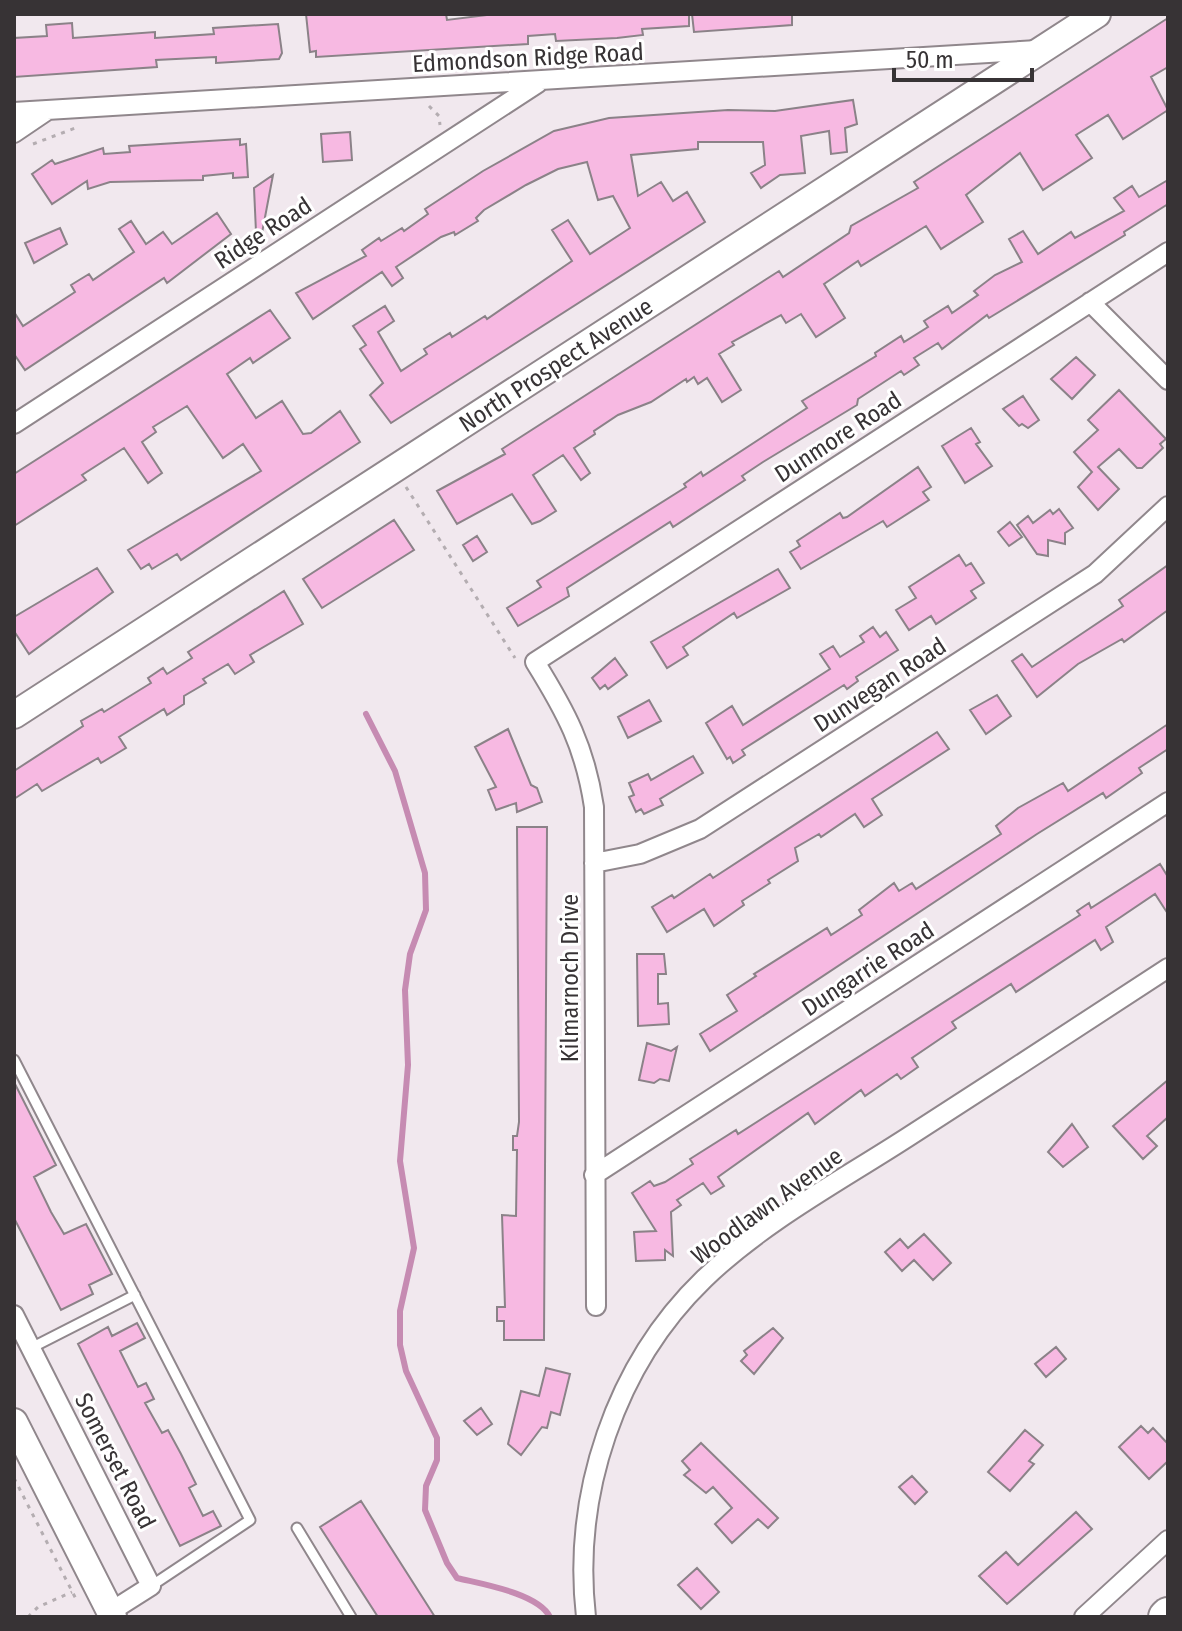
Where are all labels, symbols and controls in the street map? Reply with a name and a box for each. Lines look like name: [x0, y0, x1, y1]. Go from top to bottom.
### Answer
scale bar: [894, 32, 1032, 82]
street label: Edmondson Ridge Road: [412, 38, 644, 78]
text: 50 m: [906, 46, 954, 74]
street label: Ridge Road: [209, 191, 317, 275]
street label: North Prospect Avenue: [454, 292, 658, 438]
street label: Dunmore Road: [769, 386, 907, 488]
street label: Dunvegan Road: [809, 632, 951, 738]
street label: Kilmarnoch Drive: [556, 894, 584, 1062]
street label: Dungarrie Road: [797, 916, 939, 1022]
street label: Woodlawn Avenue: [686, 1142, 848, 1270]
street label: Somerset Road: [69, 1389, 161, 1533]

